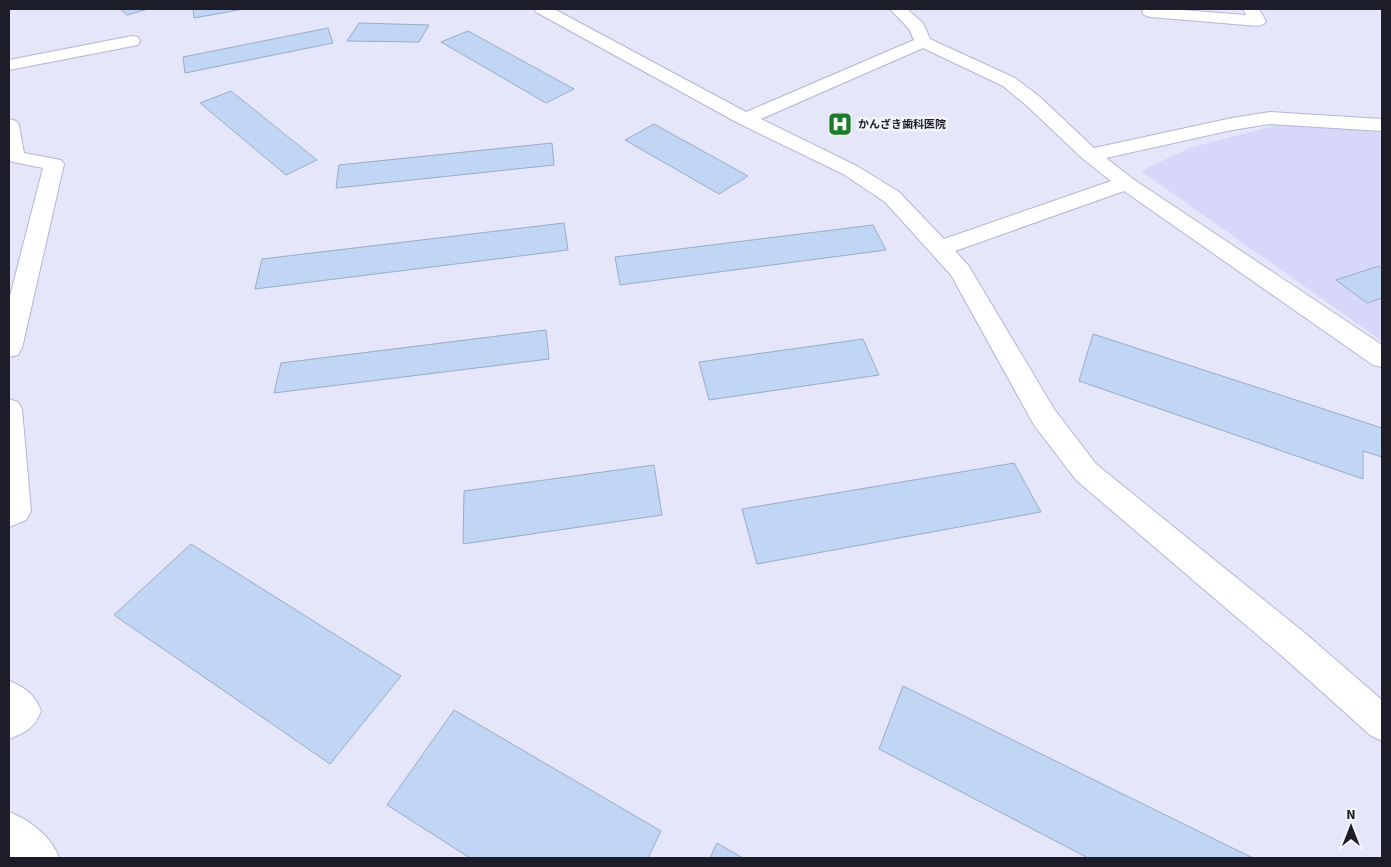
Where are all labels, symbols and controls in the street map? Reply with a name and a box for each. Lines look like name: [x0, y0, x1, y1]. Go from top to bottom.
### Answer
hospital icon: かんざき歯科医院: [827, 111, 853, 137]
place label: かんざき歯科医院: [858, 117, 946, 132]
north arrow: [1326, 802, 1376, 852]
text: N: [1346, 805, 1356, 825]

